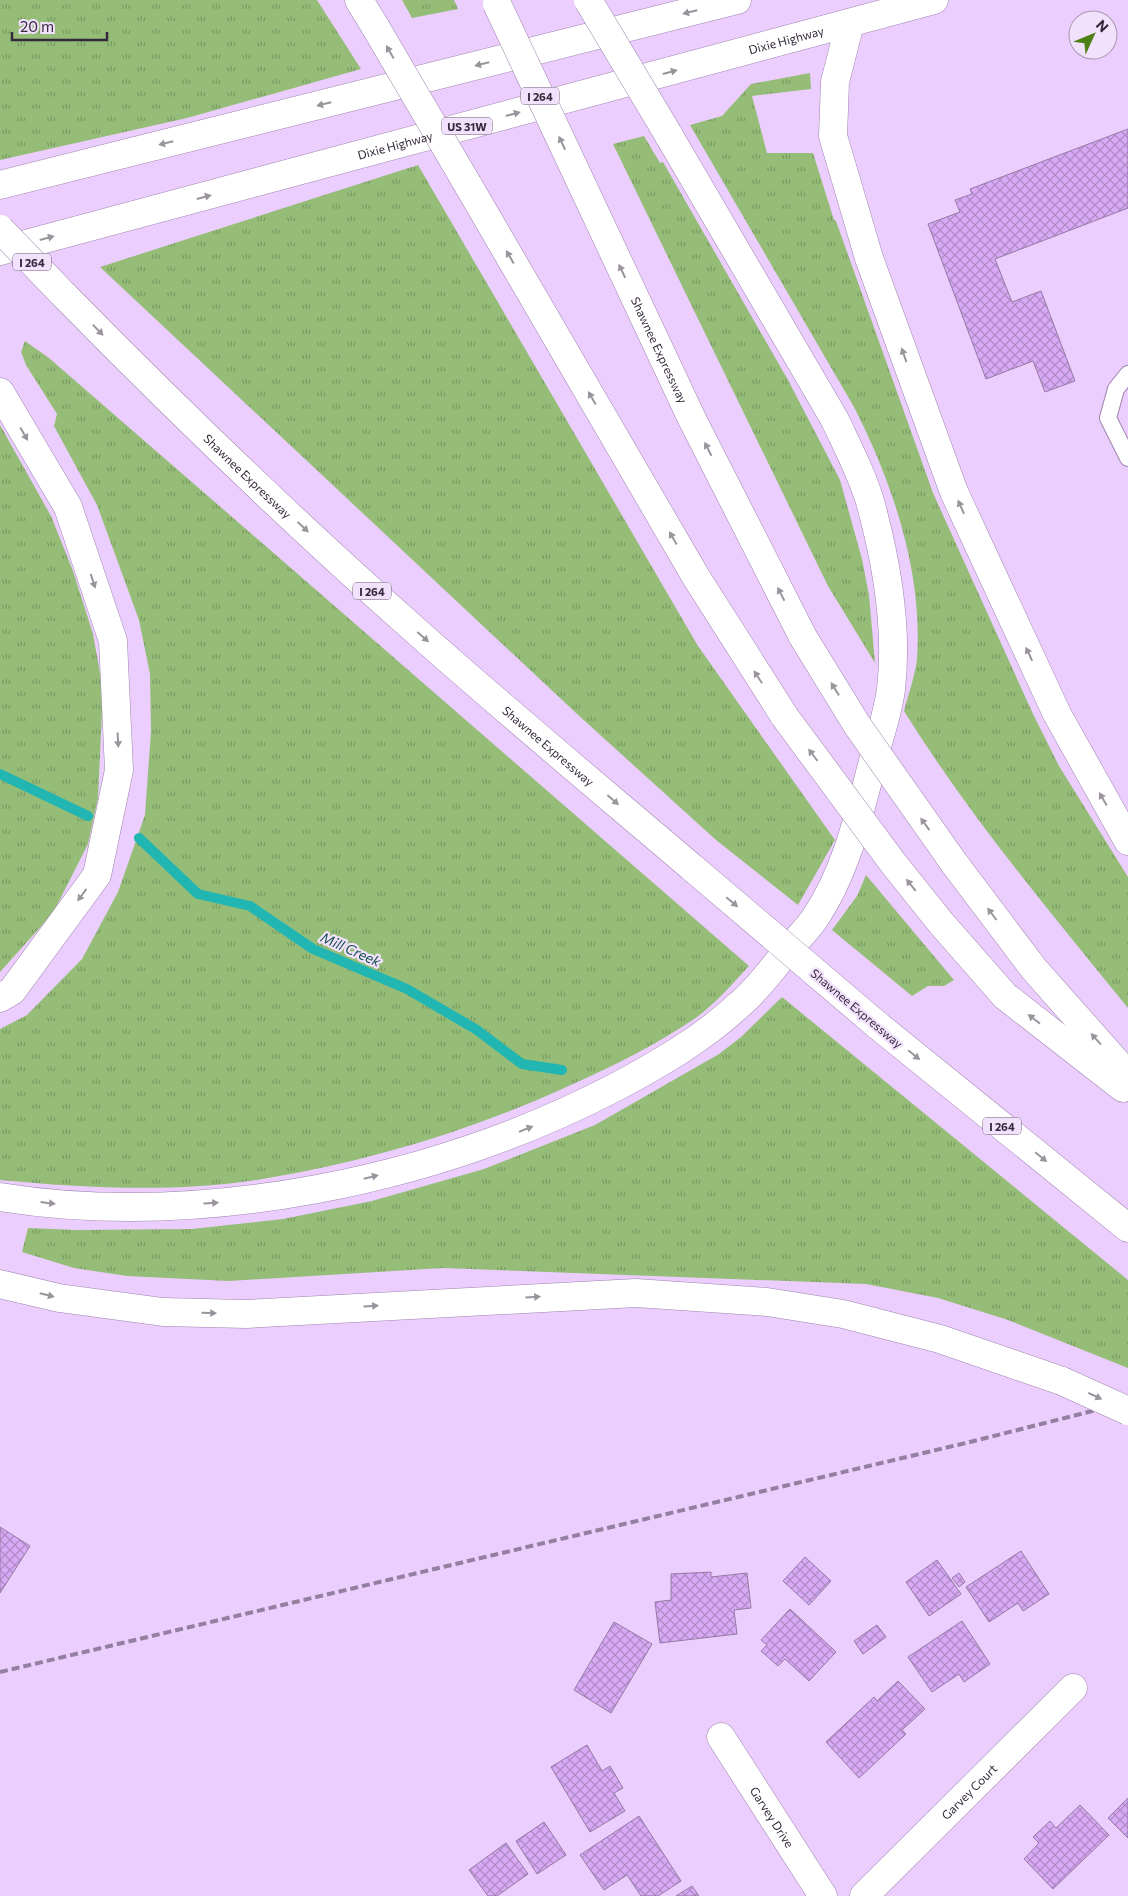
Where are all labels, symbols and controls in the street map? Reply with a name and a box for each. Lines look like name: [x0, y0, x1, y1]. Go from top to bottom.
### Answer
one-way arrow: [683, 8, 698, 16]
scale bar: [12, 10, 108, 42]
north arrow: [1068, 10, 1118, 60]
text: N: [1093, 16, 1112, 35]
text: 20 m: [20, 17, 54, 35]
street label: Dixie Highway: [747, 23, 825, 57]
one-way arrow: [386, 46, 395, 59]
one-way arrow: [474, 60, 489, 68]
one-way arrow: [663, 67, 678, 75]
road number: I 264: [521, 88, 559, 104]
one-way arrow: [316, 100, 332, 108]
one-way arrow: [506, 110, 521, 118]
road number: US 31W: [442, 118, 492, 134]
street label: Dixie Highway: [356, 128, 434, 162]
one-way arrow: [558, 136, 566, 150]
one-way arrow: [159, 140, 174, 148]
one-way arrow: [197, 192, 212, 200]
one-way arrow: [40, 234, 55, 242]
one-way arrow: [505, 251, 514, 264]
road number: I 264: [13, 253, 51, 270]
one-way arrow: [618, 264, 626, 278]
street label: Shawnee Expressway: [629, 295, 690, 405]
one-way arrow: [92, 323, 104, 335]
one-way arrow: [900, 347, 907, 362]
one-way arrow: [587, 391, 596, 404]
one-way arrow: [20, 428, 29, 441]
street label: Shawnee Expressway: [201, 431, 295, 521]
one-way arrow: [704, 442, 712, 456]
one-way arrow: [957, 500, 965, 514]
one-way arrow: [297, 522, 310, 533]
one-way arrow: [669, 532, 678, 545]
one-way arrow: [89, 573, 97, 588]
road number: I 264: [353, 582, 391, 600]
one-way arrow: [777, 586, 785, 601]
one-way arrow: [416, 632, 429, 643]
one-way arrow: [1024, 647, 1033, 662]
one-way arrow: [753, 670, 763, 683]
one-way arrow: [830, 682, 839, 695]
street label: Shawnee Expressway: [500, 703, 597, 789]
one-way arrow: [114, 732, 122, 748]
one-way arrow: [808, 748, 818, 762]
one-way arrow: [1099, 792, 1108, 805]
one-way arrow: [607, 794, 619, 805]
one-way arrow: [920, 817, 930, 831]
one-way arrow: [905, 878, 916, 891]
one-way arrow: [77, 888, 87, 902]
one-way arrow: [725, 896, 738, 907]
one-way arrow: [987, 907, 997, 921]
water label: Mill Creek: [318, 928, 384, 970]
street label: Shawnee Expressway: [808, 965, 906, 1051]
one-way arrow: [1027, 1014, 1041, 1024]
one-way arrow: [1090, 1032, 1101, 1045]
one-way arrow: [907, 1050, 920, 1061]
road number: I 264: [983, 1118, 1021, 1134]
one-way arrow: [519, 1124, 533, 1132]
one-way arrow: [1034, 1152, 1047, 1163]
one-way arrow: [363, 1173, 378, 1181]
one-way arrow: [203, 1198, 219, 1206]
one-way arrow: [41, 1199, 57, 1207]
one-way arrow: [40, 1292, 55, 1300]
one-way arrow: [525, 1292, 541, 1300]
one-way arrow: [363, 1302, 379, 1310]
one-way arrow: [201, 1309, 217, 1317]
one-way arrow: [1088, 1392, 1102, 1400]
street label: Garvey Court: [938, 1761, 1000, 1822]
street label: Garvey Drive: [748, 1784, 797, 1850]

